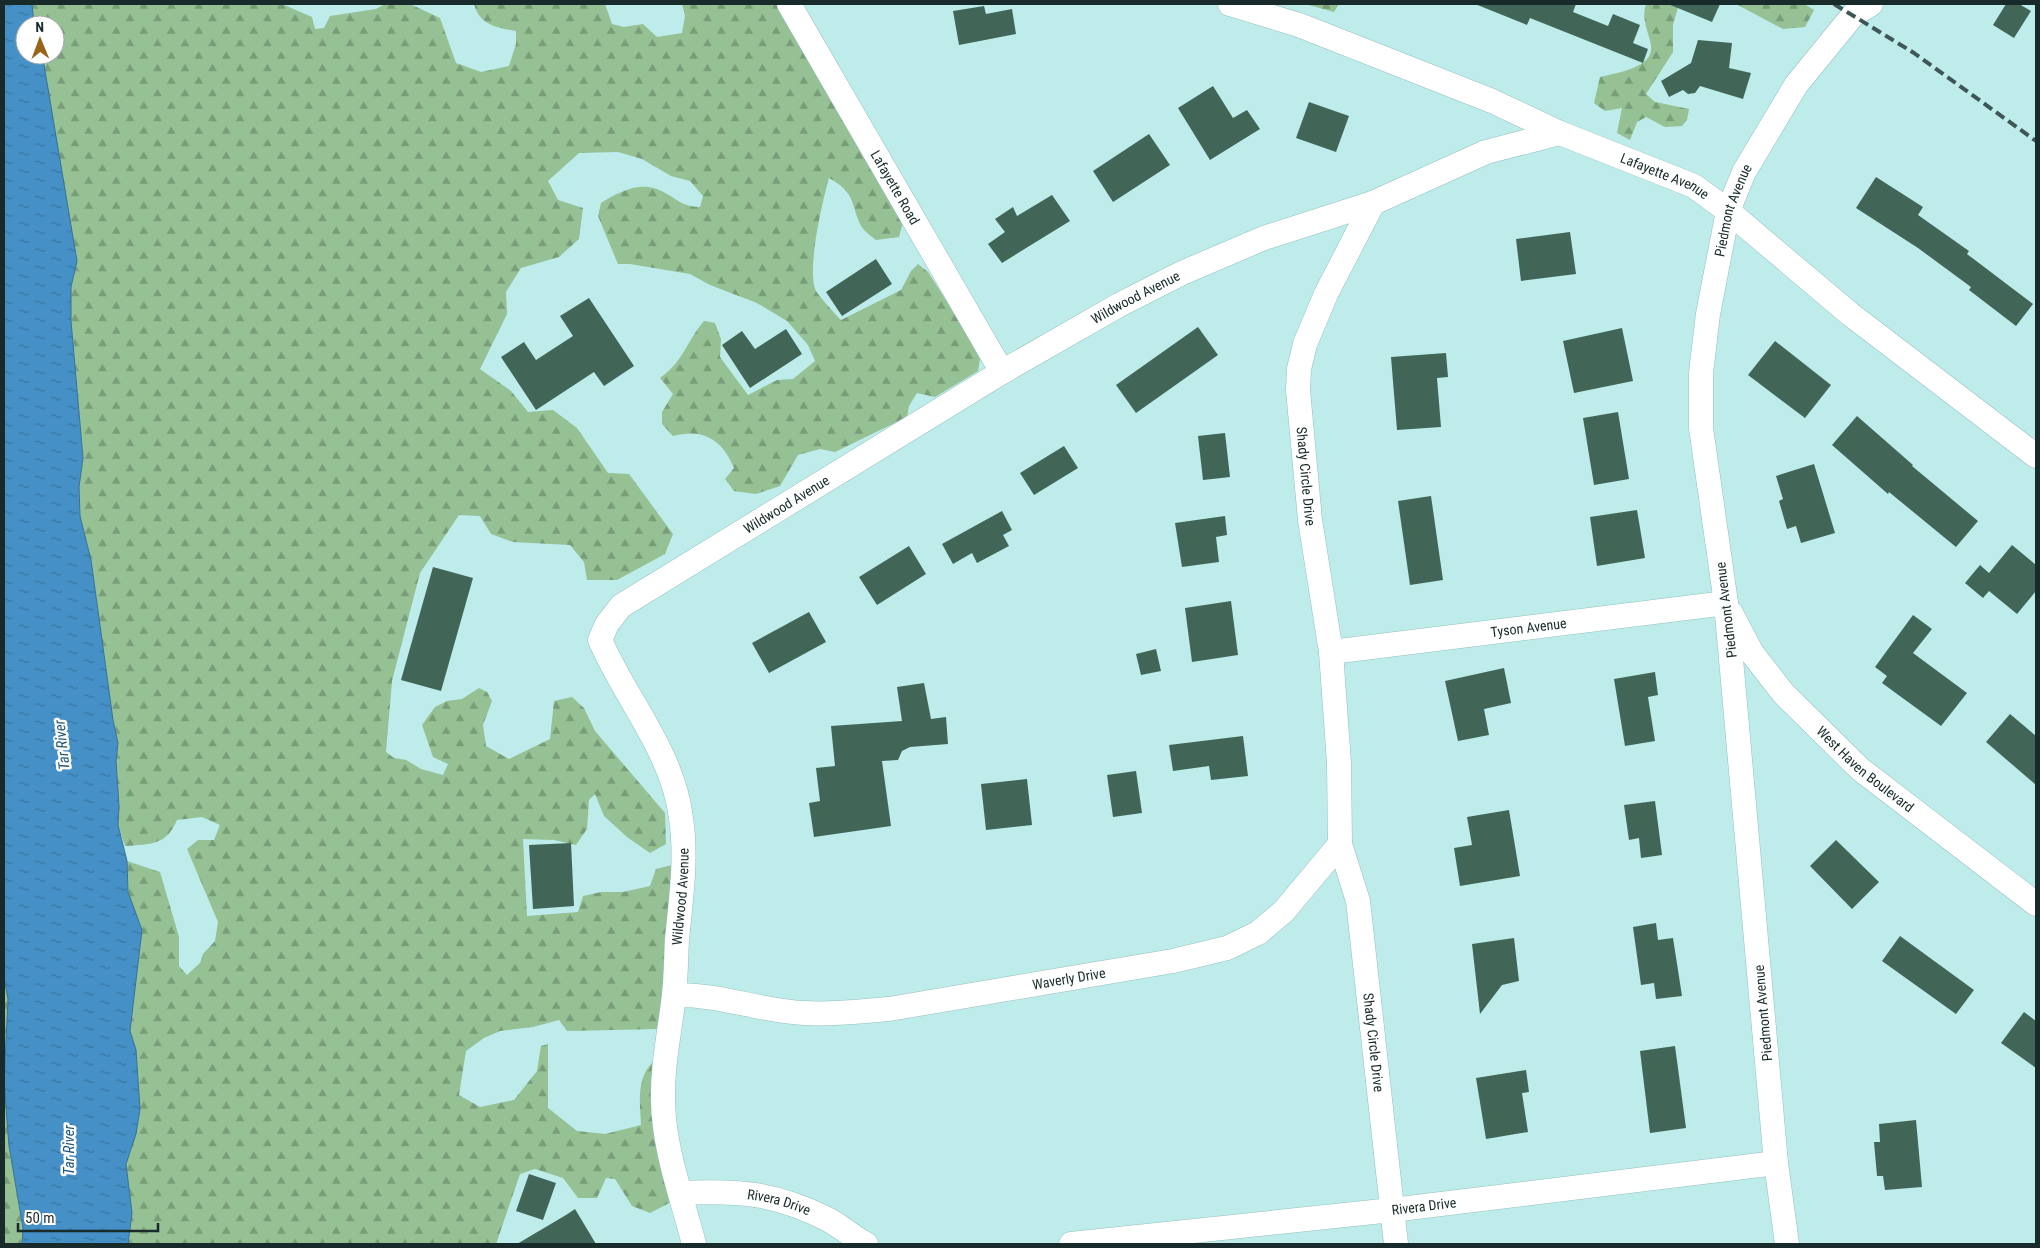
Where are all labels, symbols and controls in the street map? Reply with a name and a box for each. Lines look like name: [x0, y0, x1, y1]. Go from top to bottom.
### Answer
north arrow: [15, 15, 65, 65]
text: N: [35, 19, 44, 35]
street label: Lafayette Road: [867, 148, 923, 227]
street label: Lafayette Avenue: [1618, 150, 1713, 203]
street label: Piedmont Avenue: [1711, 161, 1755, 258]
street label: Wildwood Avenue: [1088, 267, 1183, 327]
street label: Shady Circle Drive: [1293, 426, 1319, 527]
street label: Wildwood Avenue: [741, 472, 833, 537]
street label: Piedmont Avenue: [1712, 561, 1740, 659]
street label: Tyson Avenue: [1490, 615, 1568, 640]
water label: Tar River: [50, 719, 74, 771]
street label: West Haven Boulevard: [1813, 723, 1917, 815]
street label: Wildwood Avenue: [669, 847, 692, 946]
street label: Waverly Drive: [1031, 964, 1107, 993]
street label: Piedmont Avenue: [1751, 964, 1775, 1062]
street label: Shady Circle Drive: [1360, 992, 1387, 1093]
water label: Tar River: [60, 1124, 78, 1175]
street label: Rivera Drive: [746, 1186, 813, 1218]
street label: Rivera Drive: [1391, 1194, 1458, 1218]
scale bar: [18, 1200, 158, 1232]
text: 50 m: [25, 1209, 55, 1227]

